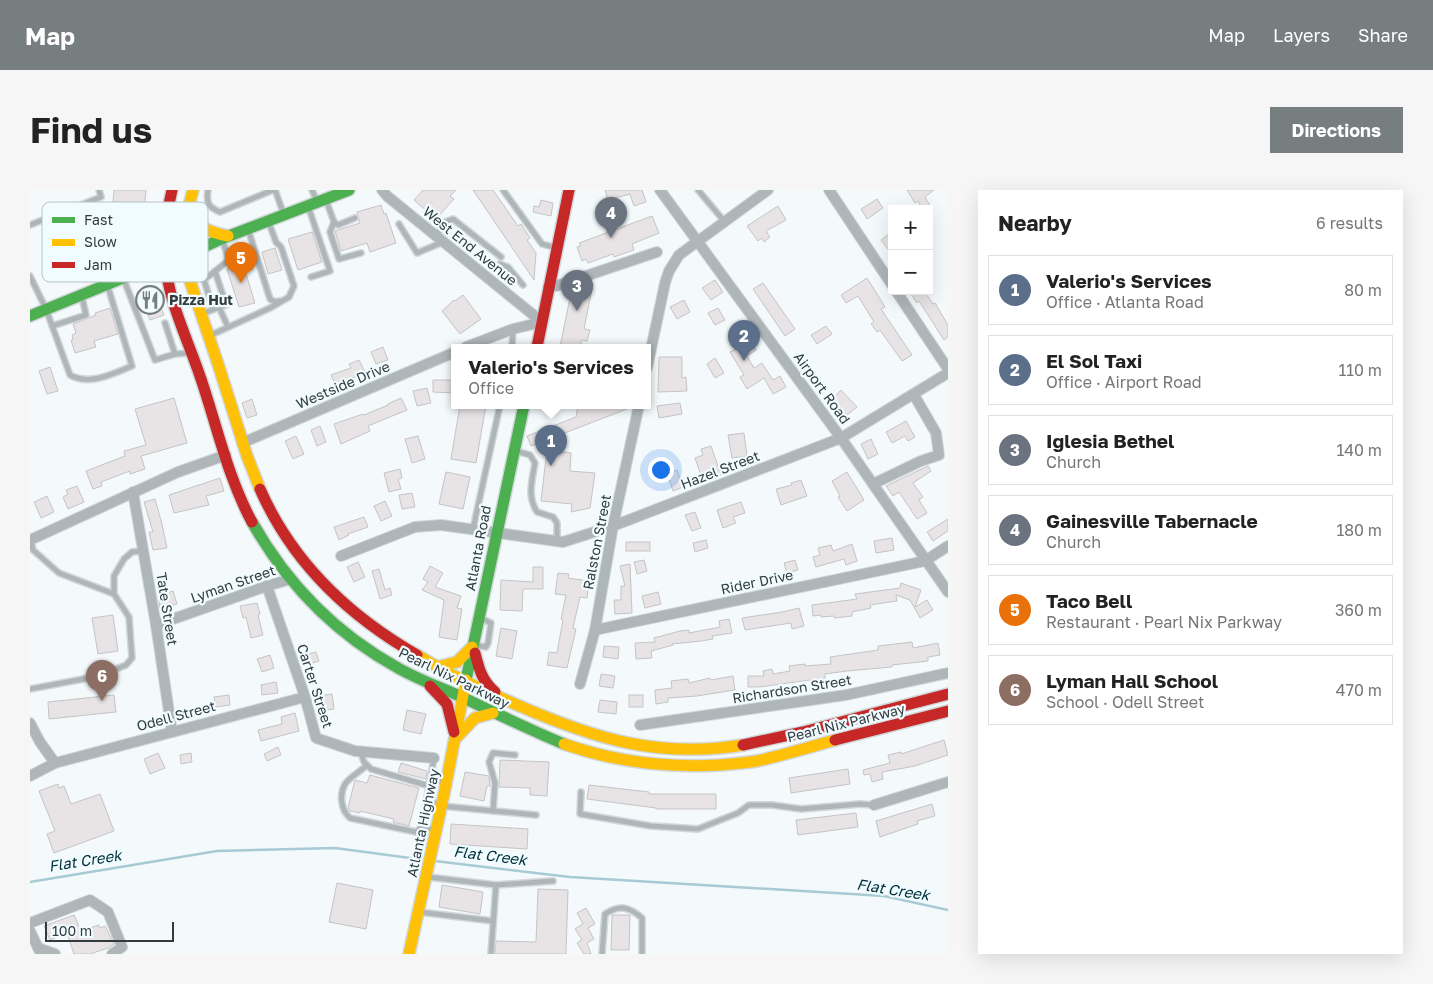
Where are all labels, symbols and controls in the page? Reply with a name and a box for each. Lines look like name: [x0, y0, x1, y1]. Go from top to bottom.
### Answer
text: Map: [25, 21, 75, 50]
text: Map: [1208, 24, 1245, 46]
text: Layers: [1273, 24, 1330, 46]
text: Share: [1358, 24, 1408, 46]
button: Directions: [1270, 107, 1403, 153]
text: Find us: [30, 109, 152, 151]
pin: 4: [595, 197, 627, 238]
legend: [42, 202, 208, 282]
street label: West End Avenue: [420, 202, 521, 289]
map controls: [888, 205, 933, 295]
button: +: [888, 205, 933, 250]
text: Nearby: [998, 210, 1072, 236]
text: Fast: [84, 211, 113, 228]
text: 6 results: [1316, 213, 1383, 233]
text: Slow: [84, 233, 117, 250]
pin: 5: [225, 242, 257, 283]
button: −: [888, 250, 933, 295]
text: Jam: [84, 256, 112, 273]
text: Valerio's Services: [1046, 269, 1212, 292]
pin: 3: [561, 270, 593, 311]
text: 1: [1011, 280, 1019, 300]
text: 80 m: [1344, 280, 1382, 300]
restaurant icon: Pizza Hut: [135, 285, 165, 315]
place label: Pizza Hut: [169, 291, 233, 308]
text: Office · Atlanta Road: [1046, 292, 1204, 312]
pin: 2: [728, 320, 760, 361]
popup: [451, 344, 651, 409]
street label: Airport Road: [791, 348, 854, 427]
text: El Sol Taxi: [1046, 349, 1142, 372]
text: Valerio's Services: [468, 355, 634, 378]
street label: Westside Drive: [293, 357, 392, 412]
text: 2: [1010, 360, 1020, 380]
text: 110 m: [1338, 360, 1382, 380]
text: Office · Airport Road: [1046, 372, 1202, 392]
text: Office: [468, 378, 514, 398]
pin: 1: [535, 425, 567, 466]
text: Iglesia Bethel: [1046, 429, 1174, 452]
text: 3: [1010, 440, 1020, 460]
text: 140 m: [1336, 440, 1382, 460]
street label: Hazel Street: [678, 447, 762, 492]
text: Church: [1046, 452, 1101, 472]
your location: [648, 457, 674, 483]
street label: Ralston Street: [579, 493, 614, 591]
street label: Atlanta Road: [461, 504, 494, 592]
text: Gainesville Tabernacle: [1046, 509, 1258, 532]
text: 4: [1010, 520, 1020, 540]
text: 180 m: [1336, 520, 1382, 540]
text: Church: [1046, 532, 1101, 552]
street label: Lyman Street: [188, 561, 277, 606]
street label: Rider Drive: [719, 566, 795, 597]
street label: Tate Street: [153, 571, 182, 647]
text: Taco Bell: [1046, 589, 1132, 612]
text: 5: [1010, 600, 1020, 620]
text: 360 m: [1335, 600, 1382, 620]
text: Restaurant · Pearl Nix Parkway: [1046, 612, 1282, 632]
street label: Carter Street: [294, 642, 337, 730]
street label: Pearl Nix Parkway: [396, 643, 512, 712]
pin: 6: [86, 660, 118, 701]
text: Lyman Hall School: [1046, 669, 1218, 692]
street label: Richardson Street: [731, 671, 853, 706]
text: 6: [1010, 680, 1020, 700]
text: 470 m: [1336, 680, 1382, 700]
text: School · Odell Street: [1046, 692, 1204, 712]
street label: Odell Street: [135, 697, 217, 734]
street label: Pearl Nix Parkway: [785, 700, 907, 745]
street label: Atlanta Highway: [403, 767, 442, 879]
water label: Flat Creek: [453, 842, 529, 869]
water label: Flat Creek: [47, 845, 124, 875]
water label: Flat Creek: [855, 874, 932, 904]
scale bar: [45, 919, 174, 942]
text: 100 m: [52, 922, 92, 939]

